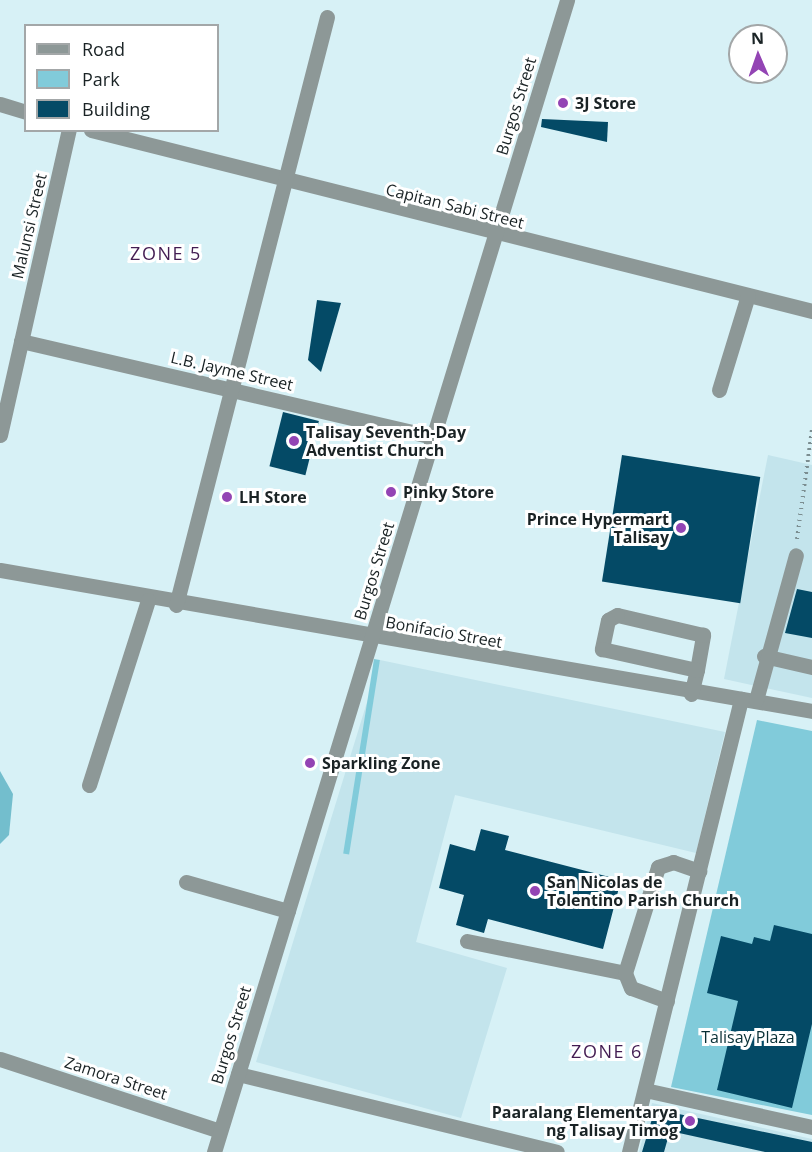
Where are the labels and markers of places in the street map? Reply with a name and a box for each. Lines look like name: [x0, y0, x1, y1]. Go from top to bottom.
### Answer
place label: 3J Store: [575, 93, 636, 113]
marker: 3J Store: [556, 96, 570, 110]
place label: Talisay Seventh-Day Adventist Church: [306, 422, 466, 460]
marker: Talisay Seventh-Day Adventist Church: [287, 434, 301, 448]
place label: Pinky Store: [403, 482, 494, 502]
marker: Pinky Store: [384, 485, 398, 499]
place label: LH Store: [239, 487, 307, 507]
marker: LH Store: [220, 490, 234, 504]
place label: Prince Hypermart Talisay: [527, 509, 669, 547]
marker: Prince Hypermart Talisay: [674, 521, 688, 535]
place label: Sparkling Zone: [322, 753, 440, 773]
marker: Sparkling Zone: [303, 756, 317, 770]
place label: San Nicolas de Tolentino Parish Church: [547, 872, 739, 910]
marker: San Nicolas de Tolentino Parish Church: [528, 884, 542, 898]
place label: Paaralang Elementarya ng Talisay Timog: [492, 1102, 678, 1140]
marker: Paaralang Elementarya ng Talisay Timog: [683, 1114, 697, 1128]

